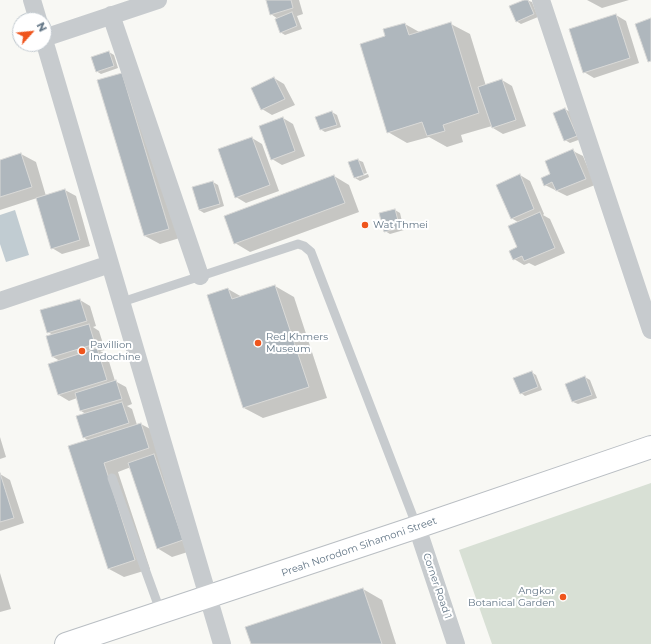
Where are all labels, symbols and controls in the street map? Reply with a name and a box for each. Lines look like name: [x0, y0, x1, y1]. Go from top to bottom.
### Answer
north arrow: [12, 12, 52, 52]
text: N: [34, 20, 50, 34]
place label: Wat Thmei: [373, 219, 428, 231]
marker: Wat Thmei: [360, 220, 370, 230]
place label: Red Khmers Museum: [266, 331, 328, 354]
marker: Red Khmers Museum: [253, 338, 263, 348]
place label: Pavillion Indochine: [90, 339, 141, 362]
marker: Pavillion Indochine: [77, 346, 87, 356]
street label: Preah Norodom Sihamoni Street: [280, 515, 438, 579]
street label: Corner Road 1: [420, 551, 454, 621]
place label: Angkor Botanical Garden: [468, 585, 555, 608]
marker: Angkor Botanical Garden: [558, 592, 568, 602]

